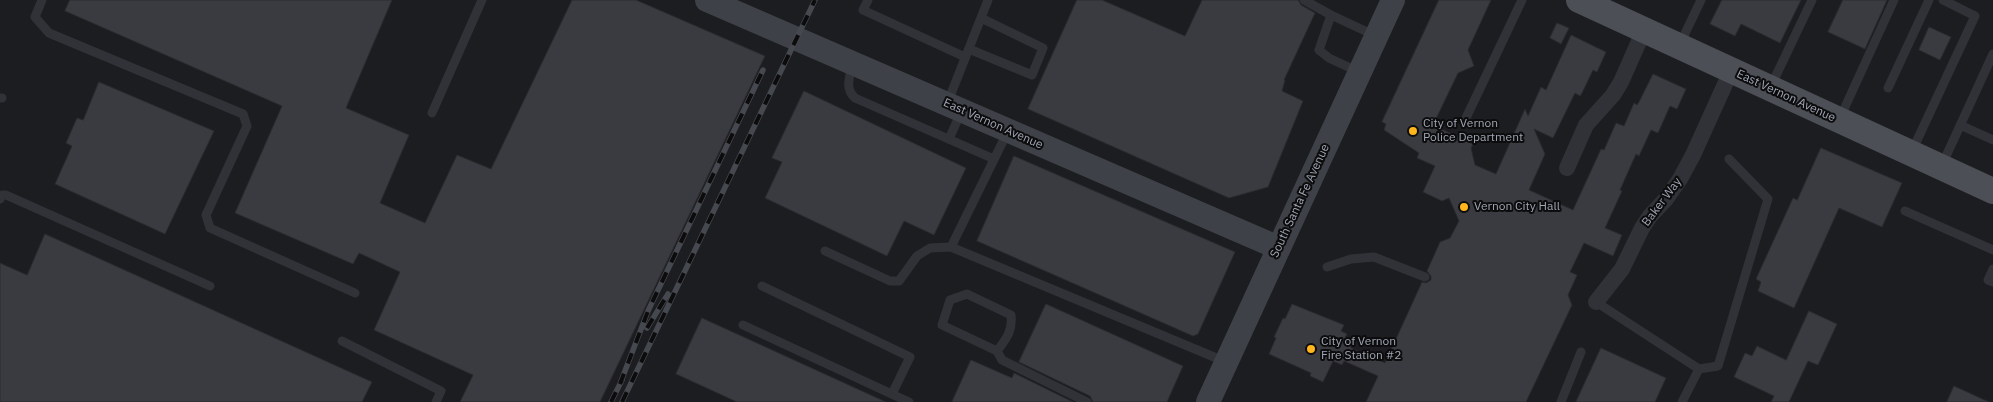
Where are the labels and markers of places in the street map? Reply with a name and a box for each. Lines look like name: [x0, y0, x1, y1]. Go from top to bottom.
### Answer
place label: City of Vernon Police Department: [1423, 117, 1523, 145]
marker: City of Vernon Police Department: [1407, 125, 1419, 137]
place label: Vernon City Hall: [1474, 200, 1560, 214]
marker: Vernon City Hall: [1458, 201, 1470, 213]
place label: City of Vernon Fire Station #2: [1321, 335, 1401, 363]
marker: City of Vernon Fire Station #2: [1305, 343, 1317, 355]

